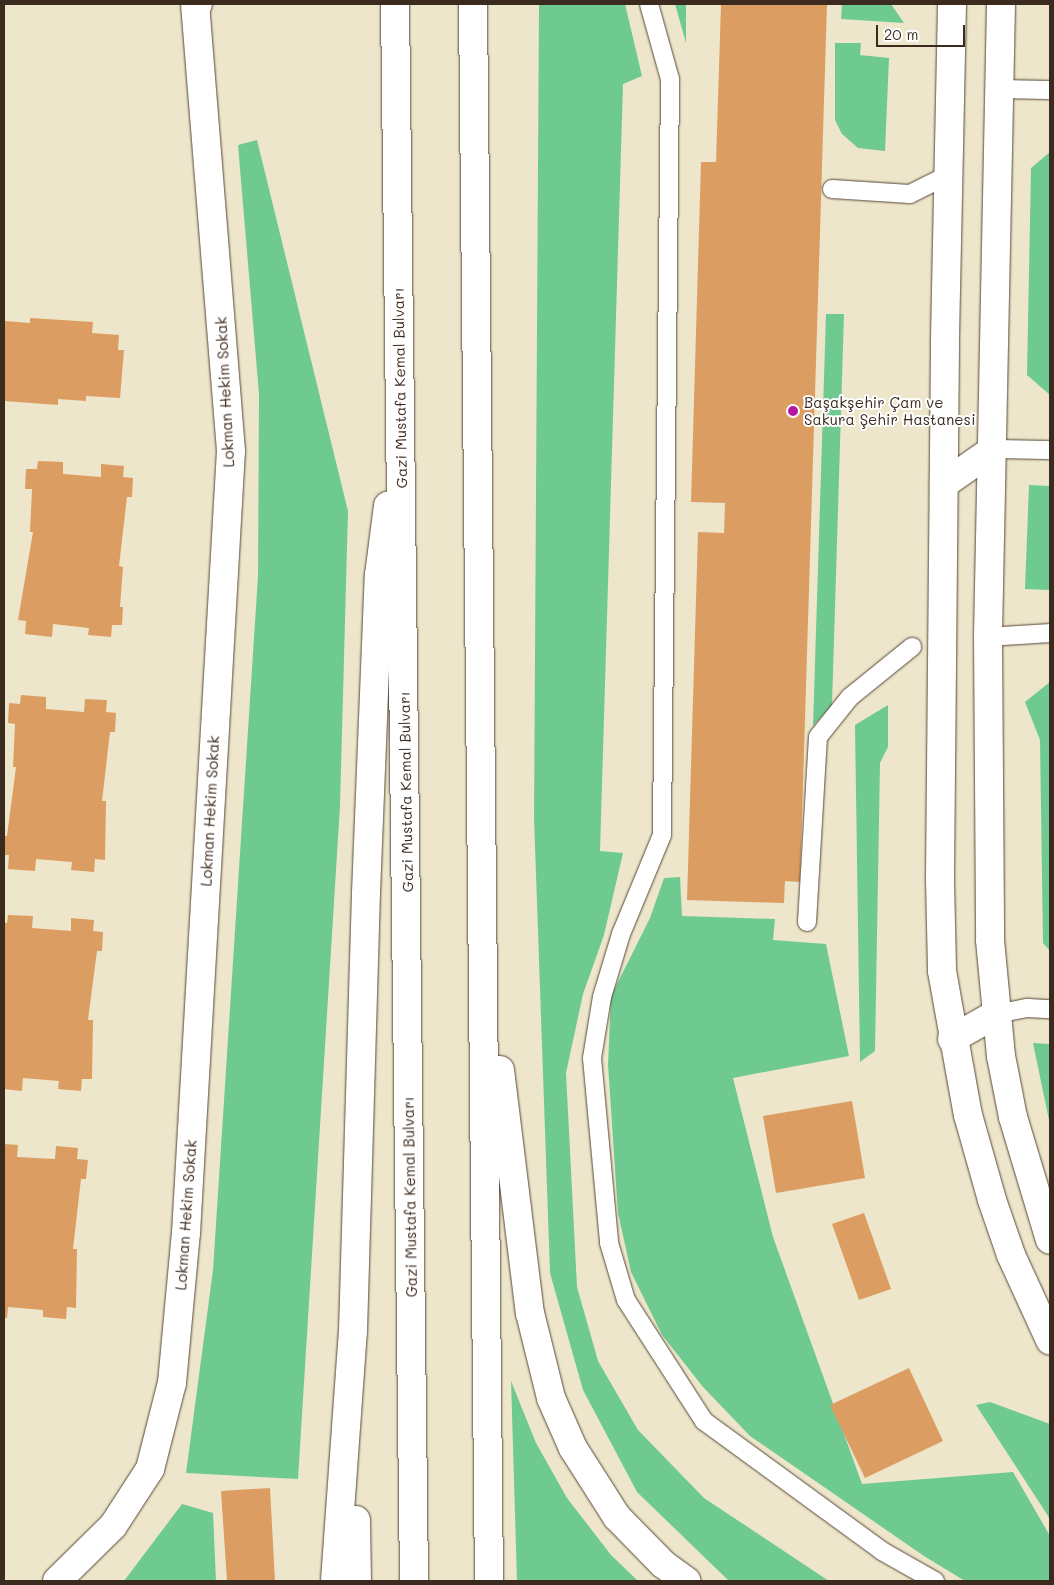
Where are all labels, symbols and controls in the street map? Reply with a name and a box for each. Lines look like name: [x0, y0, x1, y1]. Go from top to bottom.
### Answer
scale bar: [879, 15, 968, 47]
text: 20 m: [884, 24, 918, 44]
street label: Gazi Mustafa Kemal Bulvarı: [389, 288, 411, 488]
street label: Lokman Hekim Sokak: [212, 316, 238, 468]
place label: Başakşehir Çam ve Sakura Şehir Hastanesi: [804, 393, 975, 428]
marker: Başakşehir Çam ve Sakura Şehir Hastanesi: [786, 404, 800, 418]
street label: Gazi Mustafa Kemal Bulvarı: [395, 692, 417, 892]
street label: Lokman Hekim Sokak: [197, 735, 223, 887]
street label: Gazi Mustafa Kemal Bulvarı: [399, 1097, 421, 1297]
street label: Lokman Hekim Sokak: [172, 1139, 200, 1291]

